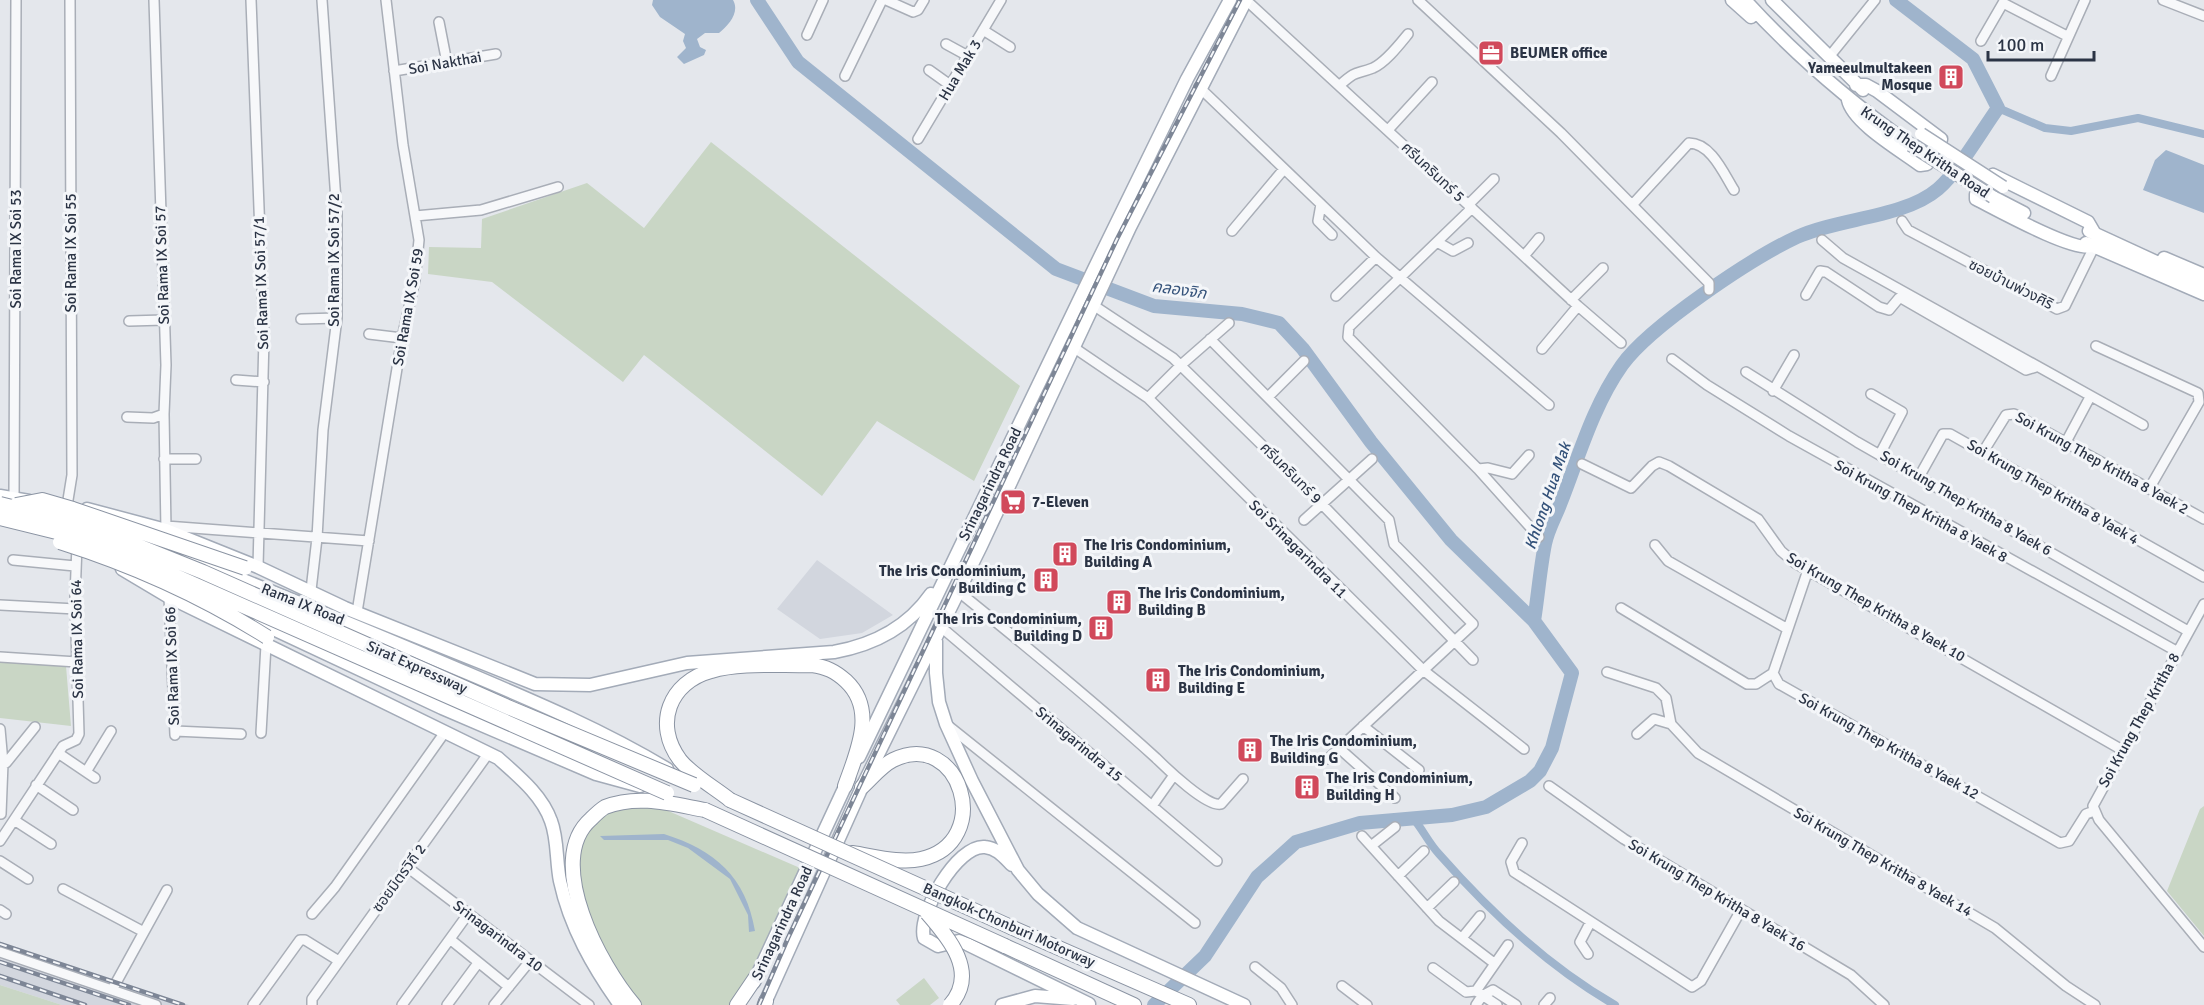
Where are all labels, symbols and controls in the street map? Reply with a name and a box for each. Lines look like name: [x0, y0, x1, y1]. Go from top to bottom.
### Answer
scale bar: [1988, 24, 2094, 62]
text: 100 m: [1997, 34, 2044, 56]
street label: Hua Mak 3: [935, 36, 985, 104]
office icon: BEUMER office: [1476, 38, 1506, 68]
place label: BEUMER office: [1510, 44, 1607, 62]
street label: Soi Nakthai: [407, 48, 483, 78]
place label: Yameeulmultakeen Mosque: [1807, 59, 1932, 94]
building icon: Yameeulmultakeen Mosque: [1936, 62, 1966, 92]
street label: Krung Thep Kritha Road: [1857, 102, 1993, 202]
street label: ศรีนครินทร์ 5: [1398, 138, 1468, 206]
street label: Soi Rama IX Soi 53: [7, 189, 25, 309]
street label: Soi Rama IX Soi 55: [62, 193, 80, 313]
street label: Soi Rama IX Soi 57/2: [325, 193, 343, 327]
street label: Soi Rama IX Soi 57: [151, 205, 173, 325]
street label: Soi Rama IX Soi 57/1: [250, 216, 272, 350]
street label: Soi Rama IX Soi 59: [389, 247, 427, 367]
street label: ซอยบ้านพ่วงศิริ: [1966, 255, 2056, 313]
water label: คลองจิก: [1150, 276, 1209, 304]
street label: Soi Krung Thep Kritha 8 Yaek 2: [2012, 408, 2192, 518]
street label: Srinagarindra Road: [955, 424, 1025, 544]
street label: Soi Krung Thep Kritha 8 Yaek 4: [1964, 435, 2142, 549]
water label: Khlong Hua Mak: [1520, 438, 1576, 552]
street label: ศรีนครินทร์ 9: [1257, 439, 1325, 507]
street label: Soi Krung Thep Kritha 8 Yaek 6: [1877, 446, 2055, 560]
street label: Soi Krung Thep Kritha 8 Yaek 8: [1831, 456, 2011, 566]
supermarket icon: 7-Eleven: [998, 487, 1028, 517]
place label: 7-Eleven: [1032, 493, 1089, 511]
street label: Soi Srinagarindra 11: [1245, 496, 1351, 602]
place label: The Iris Condominium, Building A: [1084, 536, 1231, 571]
building icon: The Iris Condominium, Building A: [1050, 539, 1080, 569]
street label: Soi Krung Thep Kritha 8 Yaek 10: [1783, 548, 1969, 666]
place label: The Iris Condominium, Building C: [879, 562, 1026, 597]
building icon: The Iris Condominium, Building C: [1031, 565, 1061, 595]
street label: Soi Rama IX Soi 64: [67, 579, 87, 699]
street label: Rama IX Road: [259, 579, 347, 629]
place label: The Iris Condominium, Building B: [1138, 584, 1285, 619]
building icon: The Iris Condominium, Building B: [1104, 587, 1134, 617]
street label: Soi Rama IX Soi 66: [161, 606, 183, 726]
place label: The Iris Condominium, Building D: [935, 610, 1082, 645]
building icon: The Iris Condominium, Building D: [1086, 613, 1116, 643]
street label: Sirat Expressway: [364, 637, 470, 697]
street label: Soi Krung Thep Kritha 8: [2095, 650, 2183, 790]
place label: The Iris Condominium, Building E: [1178, 662, 1325, 697]
building icon: The Iris Condominium, Building E: [1143, 665, 1173, 695]
street label: Soi Krung Thep Kritha 8 Yaek 12: [1796, 689, 1982, 803]
street label: Srinagarindra 15: [1032, 702, 1126, 786]
place label: The Iris Condominium, Building G: [1270, 732, 1417, 767]
building icon: The Iris Condominium, Building G: [1235, 735, 1265, 765]
place label: The Iris Condominium, Building H: [1326, 769, 1473, 804]
building icon: The Iris Condominium, Building H: [1292, 772, 1322, 802]
street label: Soi Krung Thep Kritha 8 Yaek 14: [1790, 803, 1976, 921]
street label: Soi Krung Thep Kritha 8 Yaek 16: [1625, 835, 1809, 955]
street label: ซอยมิตรวิถี 2: [368, 840, 430, 916]
street label: Srinagarindra Road: [748, 863, 816, 983]
street label: Bangkok-Chonburi Motorway: [920, 879, 1098, 971]
street label: Srinagarindra 10: [449, 896, 547, 976]

